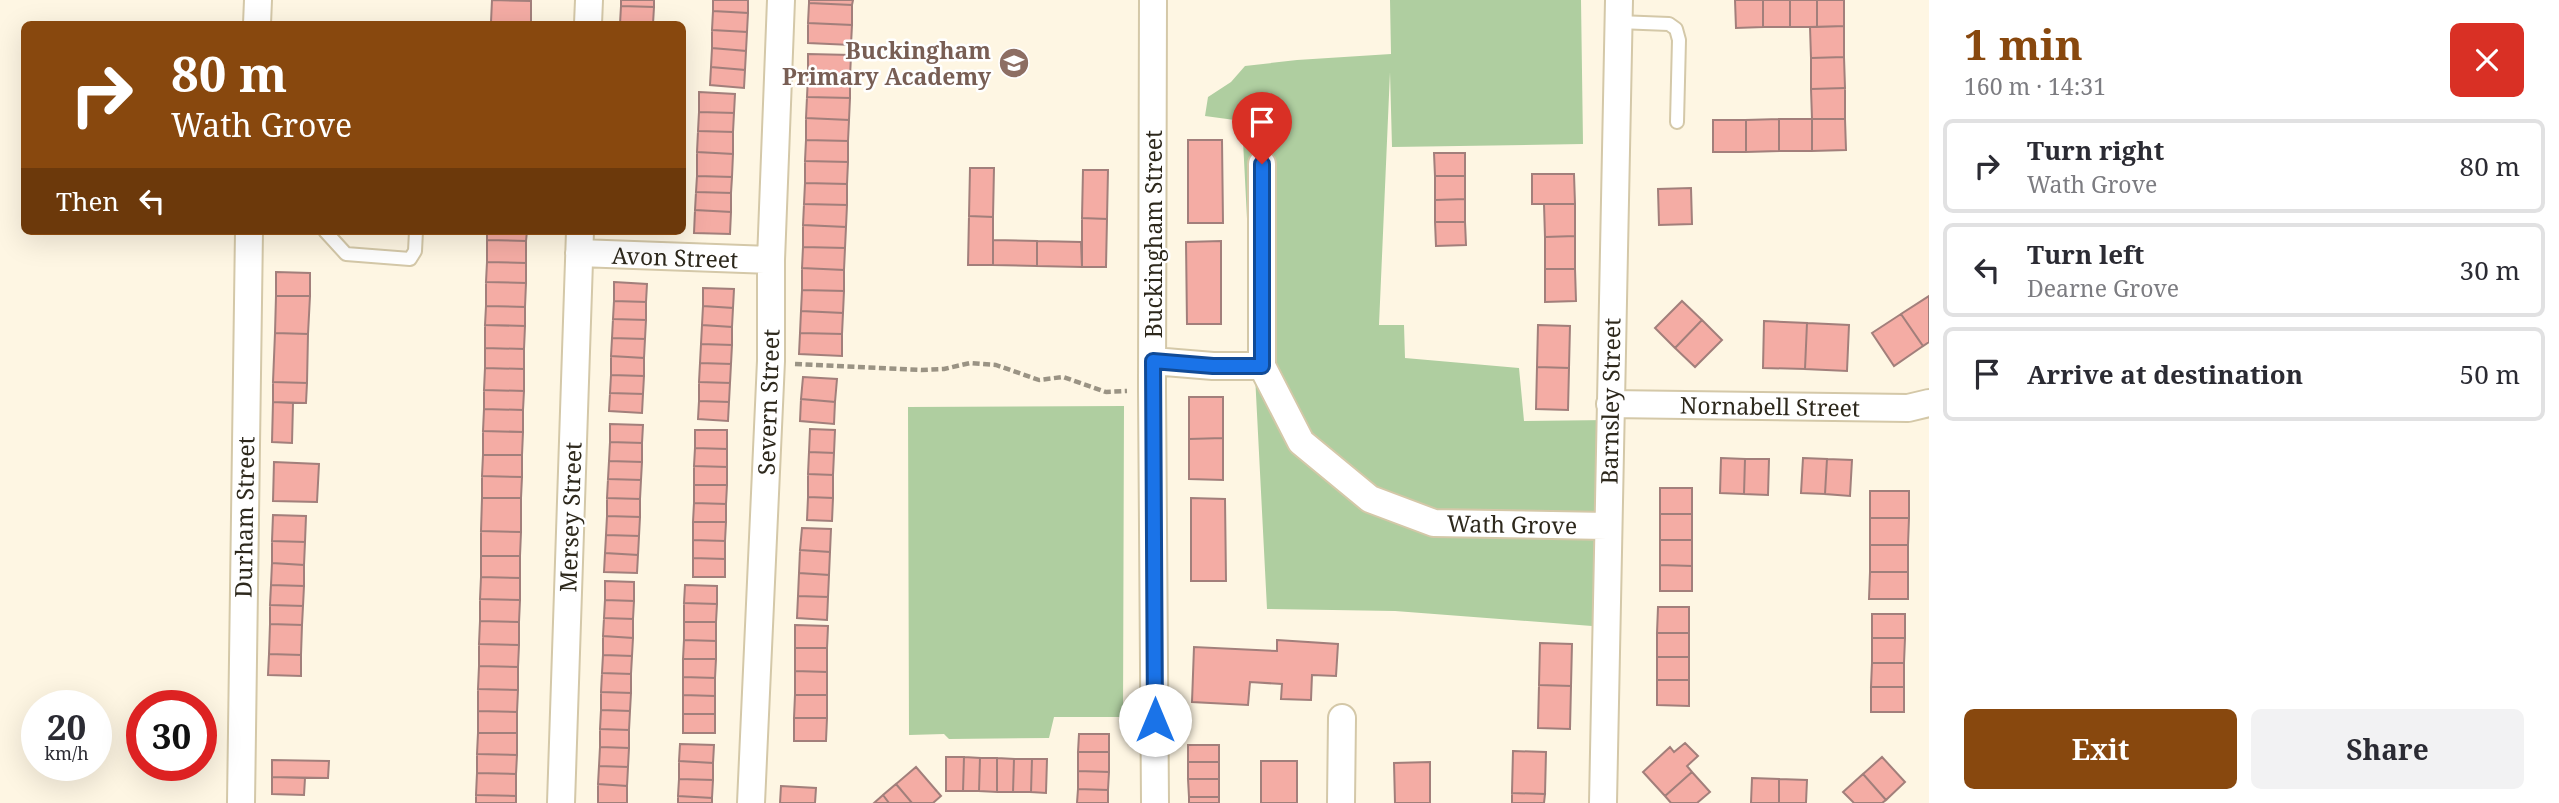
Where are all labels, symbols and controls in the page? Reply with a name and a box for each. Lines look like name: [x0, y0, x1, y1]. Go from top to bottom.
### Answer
text: 1 min: [1964, 15, 2083, 72]
button: close: [2450, 23, 2524, 97]
place label: Buckingham Primary Academy: [782, 34, 992, 92]
text: 80 m: [171, 40, 287, 106]
school or university icon: Buckingham Primary Academy: [997, 46, 1031, 80]
icon: right: [56, 49, 147, 140]
text: 160 m · 14:31: [1964, 70, 2106, 102]
pin: [1232, 92, 1292, 164]
text: Wath Grove: [171, 103, 352, 146]
icon: arrive: [1243, 103, 1281, 141]
street label: Buckingham Street: [1137, 130, 1169, 338]
text: Turn right: [2027, 132, 2164, 168]
icon: right: [1968, 147, 2006, 185]
text: 80 m: [2460, 148, 2520, 184]
text: Wath Grove: [2027, 168, 2157, 200]
icon: left: [133, 182, 171, 220]
text: Then: [56, 183, 119, 219]
text: Turn left: [2027, 236, 2144, 272]
street label: Avon Street: [611, 239, 739, 275]
icon: left: [1968, 251, 2006, 289]
text: 30 m: [2460, 252, 2520, 288]
text: Dearne Grove: [2027, 272, 2179, 304]
street label: Barnsley Street: [1593, 317, 1627, 485]
street label: Severn Street: [749, 328, 787, 476]
icon: arrive: [1968, 355, 2006, 393]
text: Arrive at destination: [2027, 356, 2303, 392]
text: 50 m: [2460, 356, 2520, 392]
street label: Nornabell Street: [1680, 388, 1860, 424]
street label: Durham Street: [227, 436, 261, 598]
street label: Mersey Street: [551, 441, 589, 593]
street label: Wath Grove: [1447, 507, 1577, 541]
position arrow: [1118, 683, 1192, 757]
speed limit sign: 30: [126, 690, 217, 781]
text: 20: [47, 703, 86, 750]
button: Exit: [1964, 709, 2237, 789]
button: Share: [2251, 709, 2524, 789]
text: km/h: [44, 741, 89, 765]

